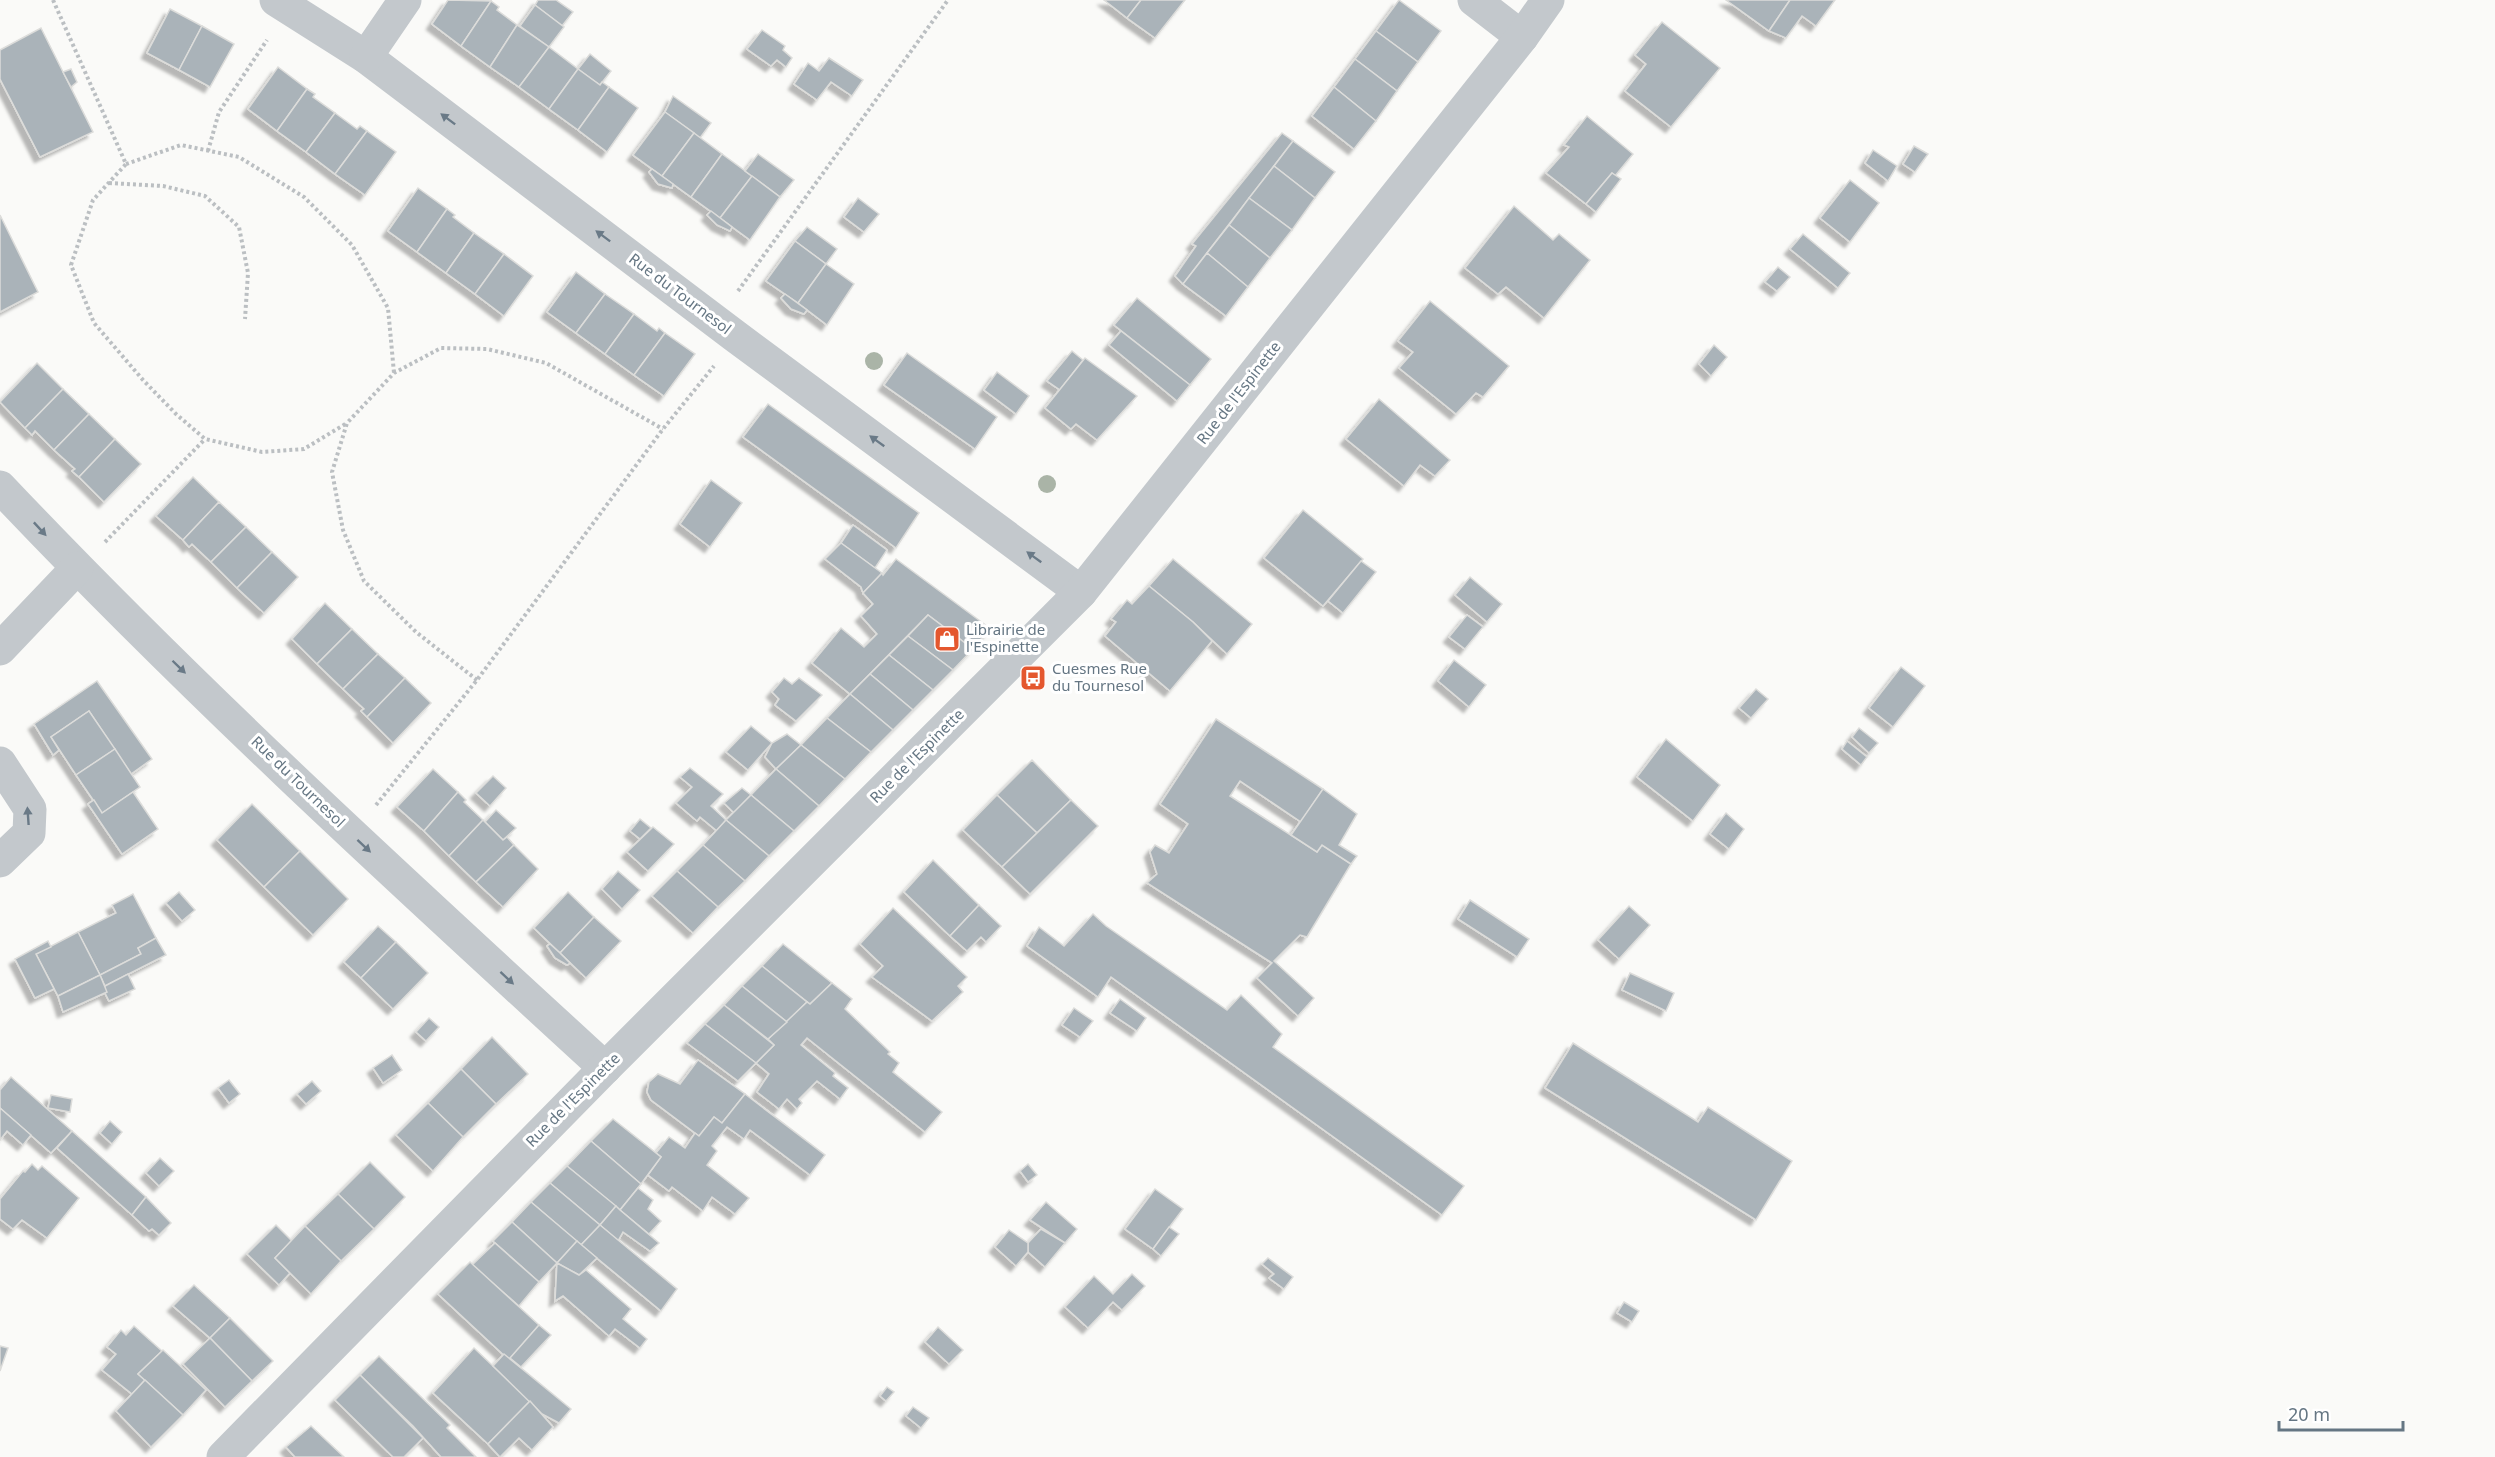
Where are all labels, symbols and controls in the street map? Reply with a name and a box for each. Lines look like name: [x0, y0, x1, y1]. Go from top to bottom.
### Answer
one-way arrow: [440, 113, 455, 125]
one-way arrow: [596, 231, 611, 243]
street label: Rue du Tournesol: [625, 248, 736, 338]
street label: Rue de l'Espinette: [1192, 337, 1285, 448]
one-way arrow: [870, 435, 886, 447]
one-way arrow: [33, 522, 47, 537]
one-way arrow: [1026, 551, 1042, 563]
place label: Librairie de l'Espinette: [966, 619, 1045, 656]
shop icon: Librairie de l'Espinette: [932, 624, 962, 654]
place label: Cuesmes Rue du Tournesol: [1052, 658, 1147, 695]
one-way arrow: [171, 659, 185, 673]
bus stop icon: Cuesmes Rue du Tournesol: [1018, 663, 1048, 693]
street label: Rue de l'Espinette: [865, 704, 968, 807]
street label: Rue du Tournesol: [247, 731, 350, 831]
one-way arrow: [24, 806, 33, 825]
one-way arrow: [356, 839, 371, 852]
one-way arrow: [500, 971, 515, 985]
street label: Rue de l'Espinette: [521, 1048, 624, 1151]
scale bar: [2279, 1394, 2404, 1432]
text: 20 m: [2288, 1402, 2330, 1426]

